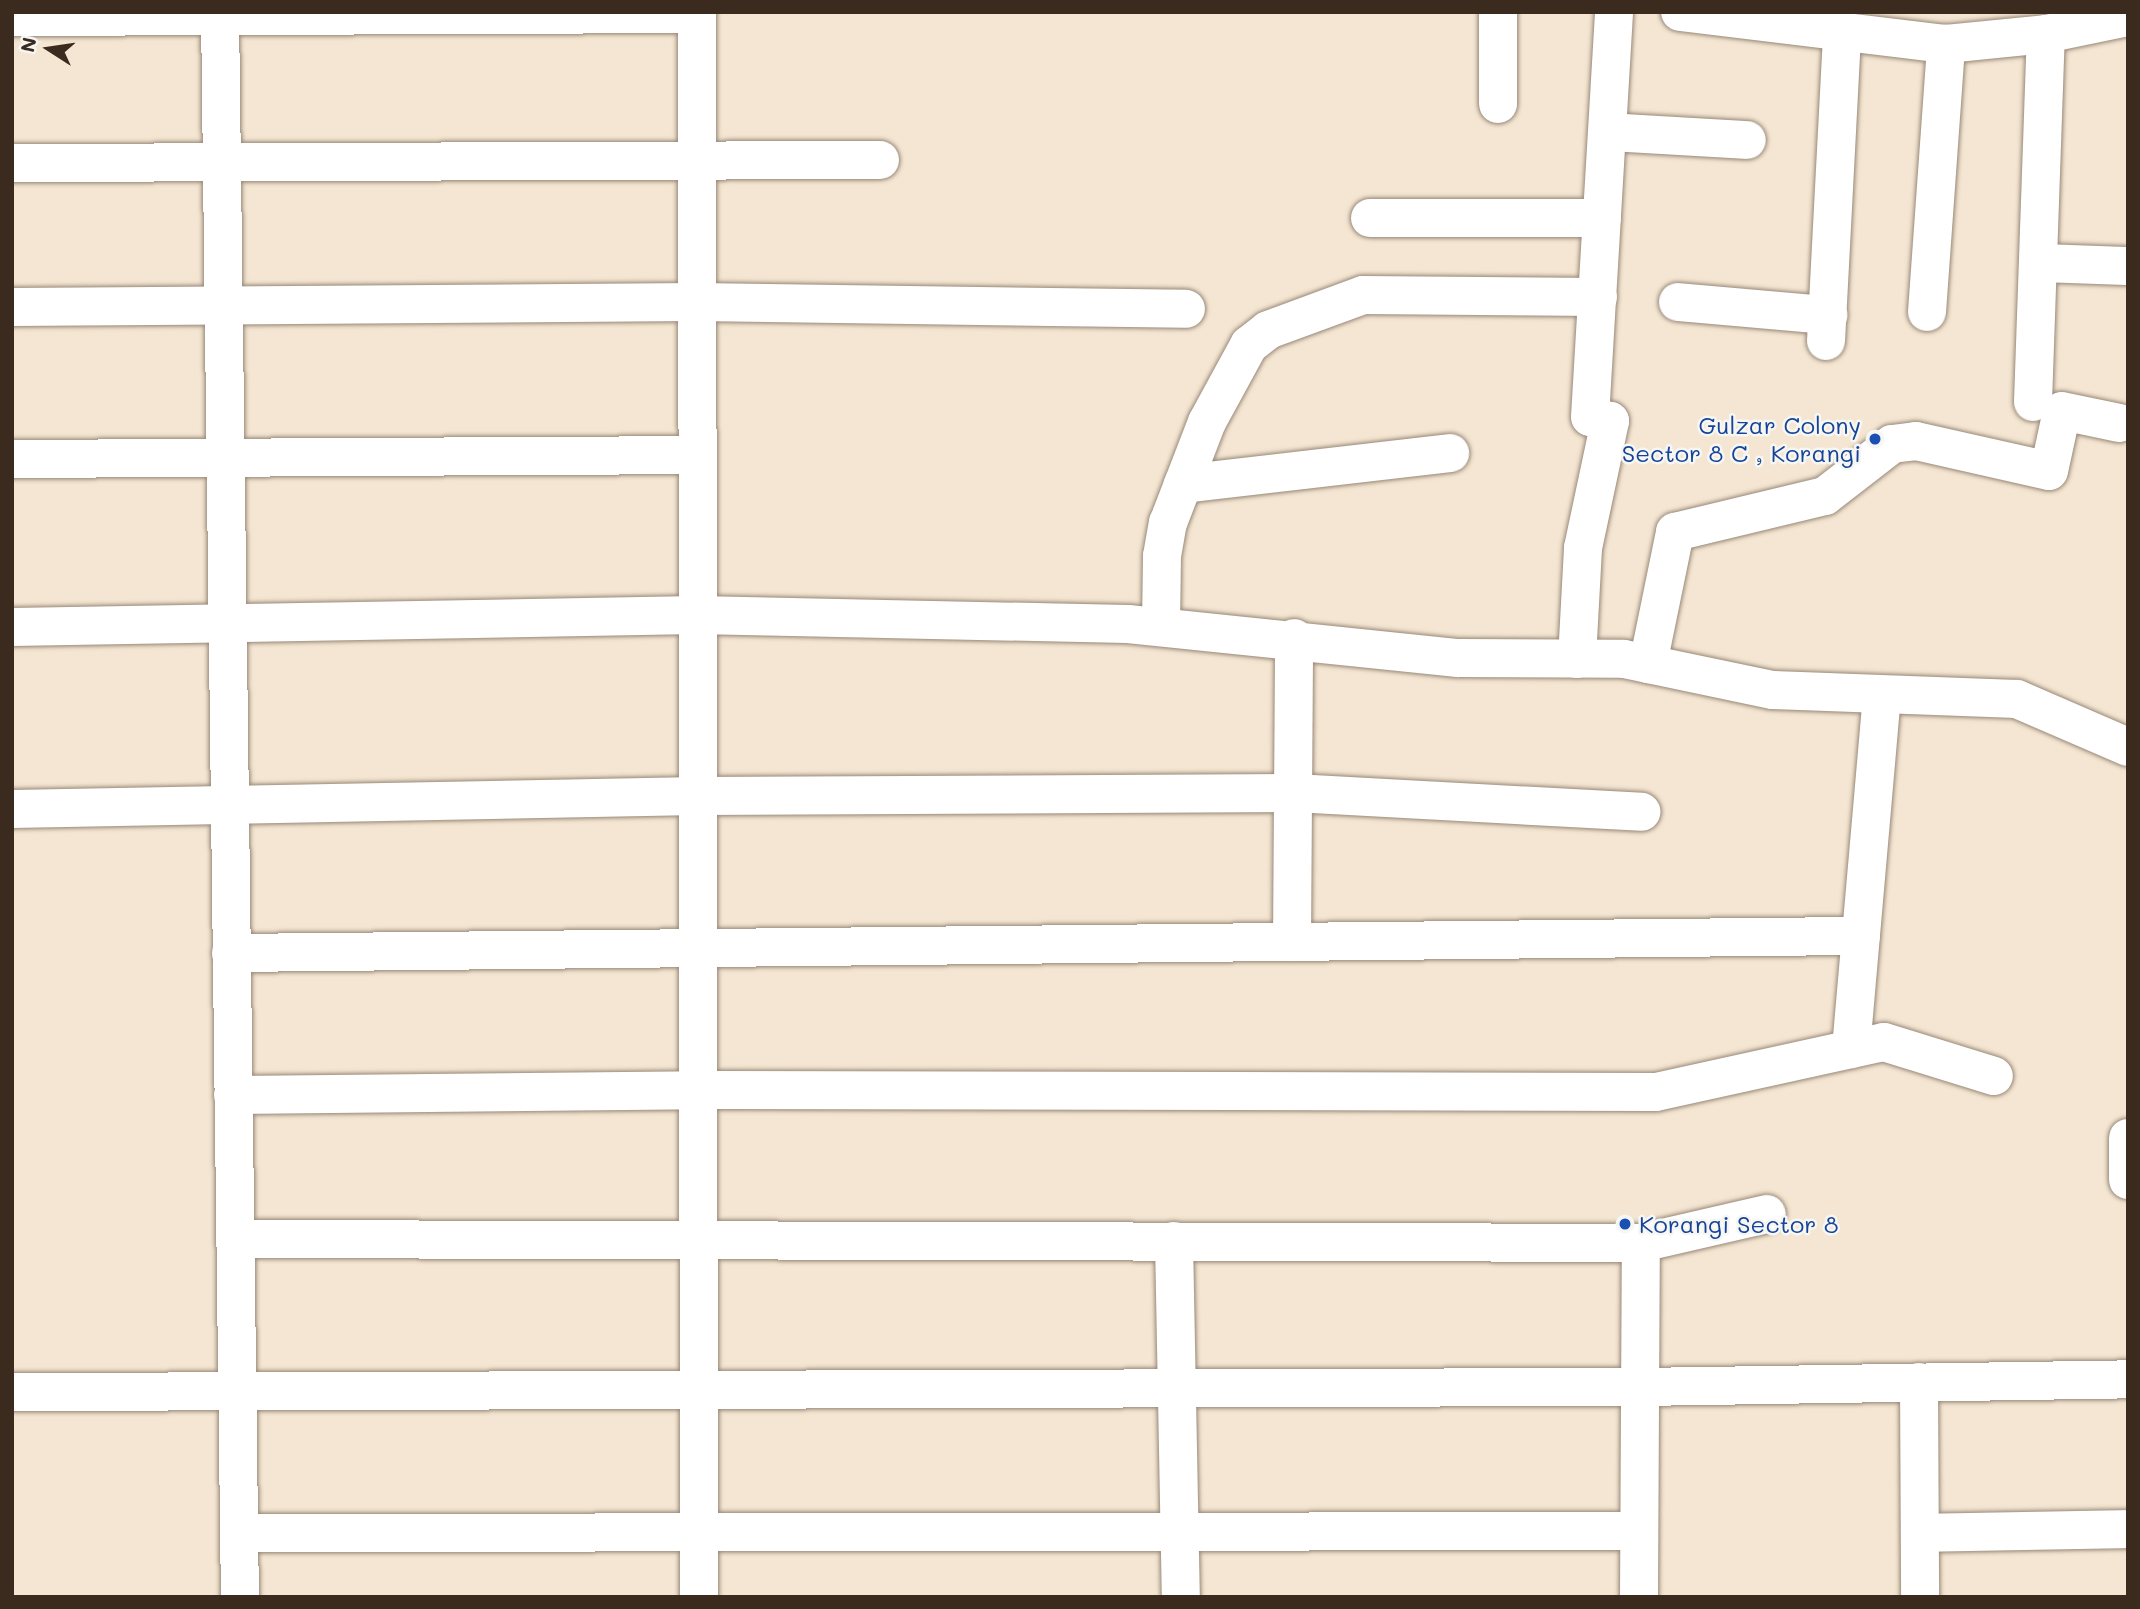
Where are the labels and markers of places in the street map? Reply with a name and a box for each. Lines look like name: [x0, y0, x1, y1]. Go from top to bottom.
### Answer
place label: Gulzar Colony Sector 8 C , Korangi: [1622, 411, 1861, 467]
marker: Gulzar Colony Sector 8 C , Korangi: [1867, 431, 1883, 447]
place label: Korangi Sector 8: [1639, 1210, 1839, 1238]
marker: Korangi Sector 8: [1617, 1216, 1633, 1232]

